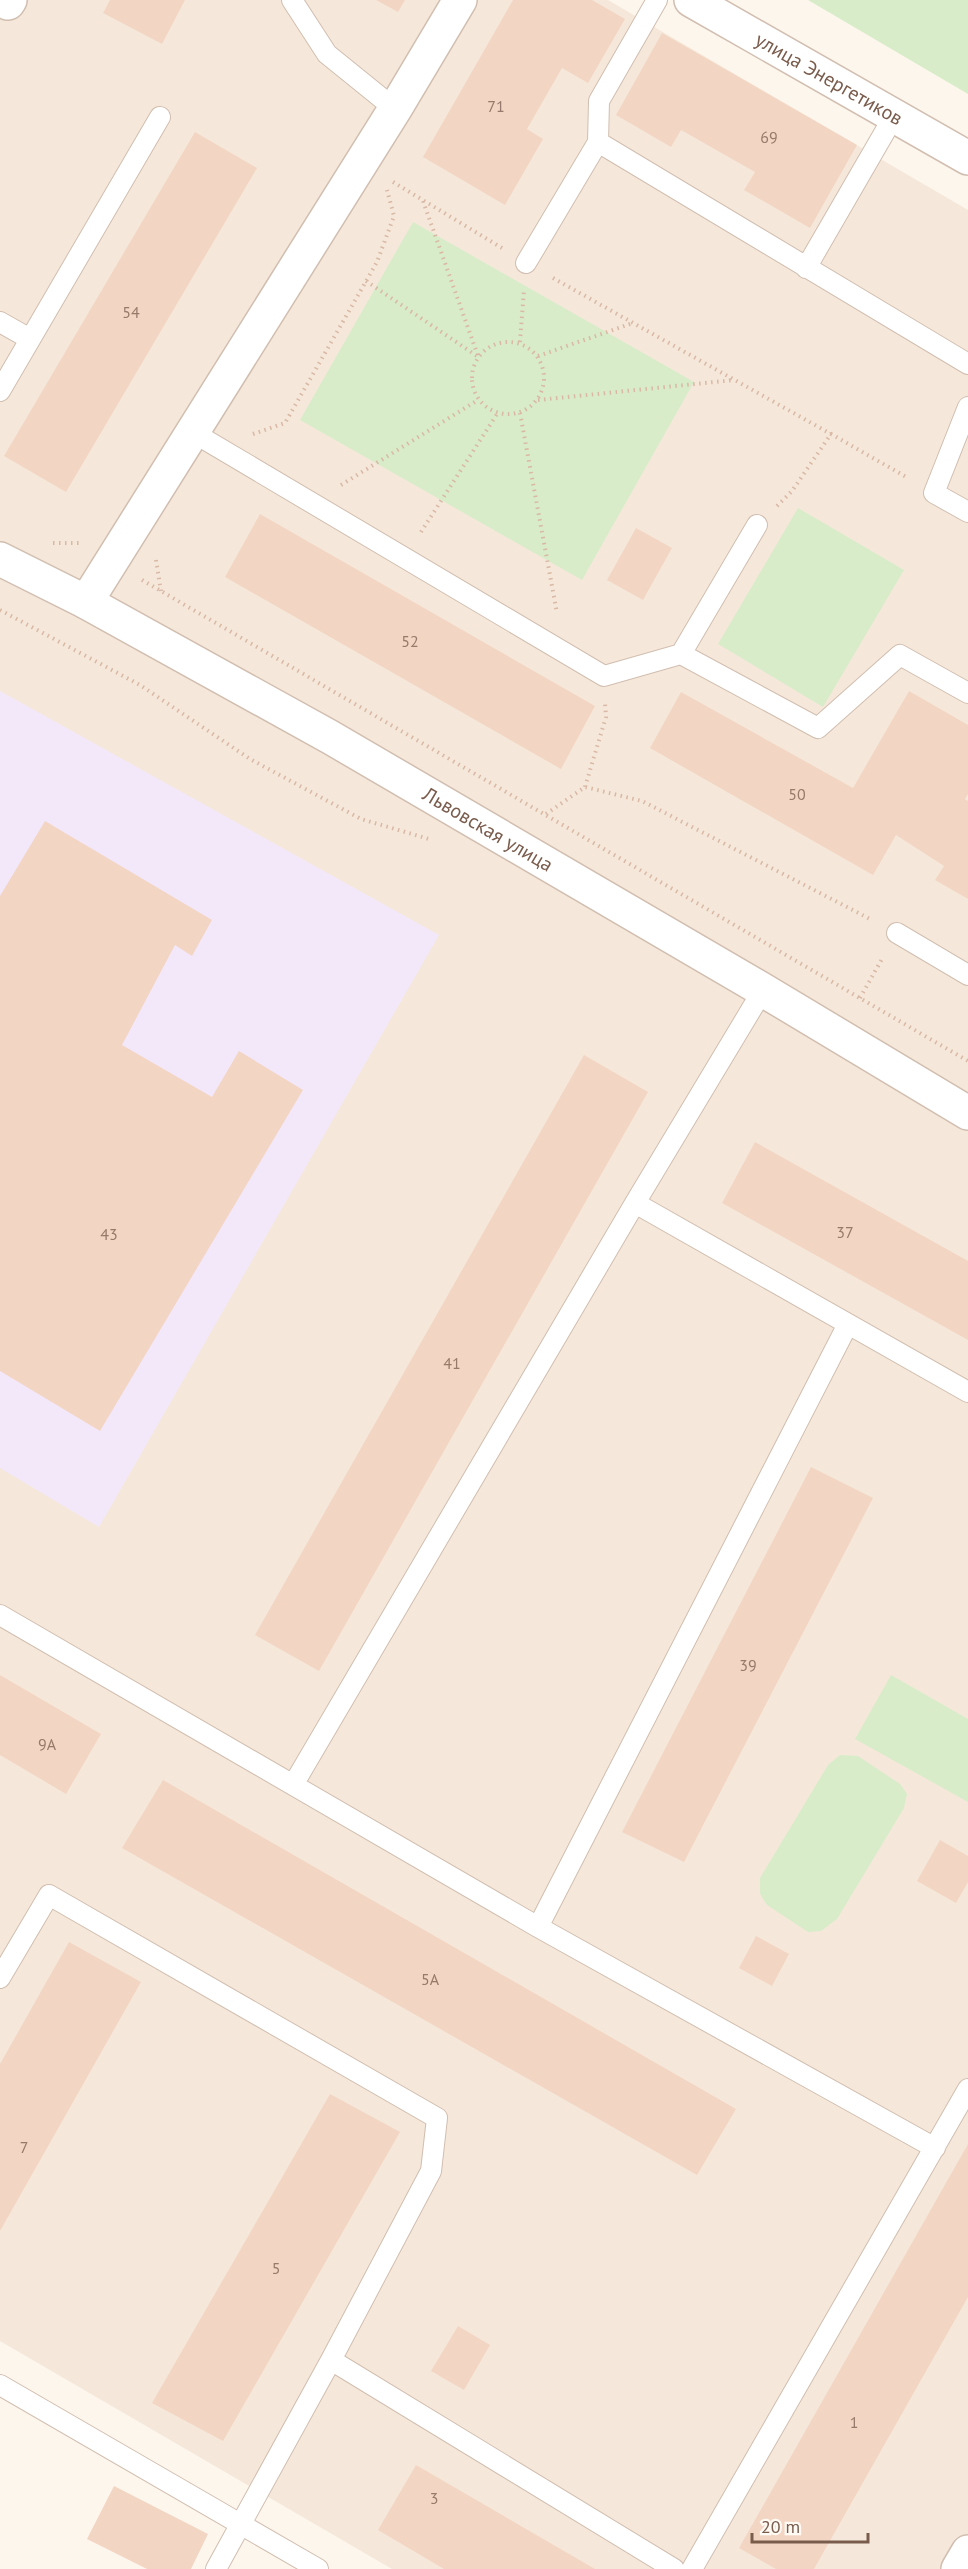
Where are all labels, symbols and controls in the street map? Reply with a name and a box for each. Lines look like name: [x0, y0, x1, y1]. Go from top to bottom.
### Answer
street label: улица Энергетиков: [751, 26, 908, 131]
house number: 71: [487, 96, 505, 116]
house number: 69: [760, 127, 778, 147]
house number: 54: [122, 302, 140, 322]
house number: 52: [401, 631, 419, 651]
street label: Львовская улица: [417, 781, 558, 878]
house number: 50: [788, 784, 806, 804]
house number: 37: [836, 1222, 854, 1242]
house number: 43: [100, 1224, 118, 1244]
house number: 41: [443, 1353, 461, 1373]
house number: 39: [739, 1655, 757, 1675]
house number: 9А: [38, 1734, 57, 1754]
house number: 5А: [421, 1969, 440, 1989]
house number: 7: [20, 2137, 28, 2157]
house number: 5: [272, 2258, 280, 2278]
house number: 1: [850, 2412, 858, 2432]
house number: 3: [430, 2488, 438, 2508]
scale bar: [752, 2506, 868, 2544]
text: 20 m: [761, 2515, 800, 2538]

